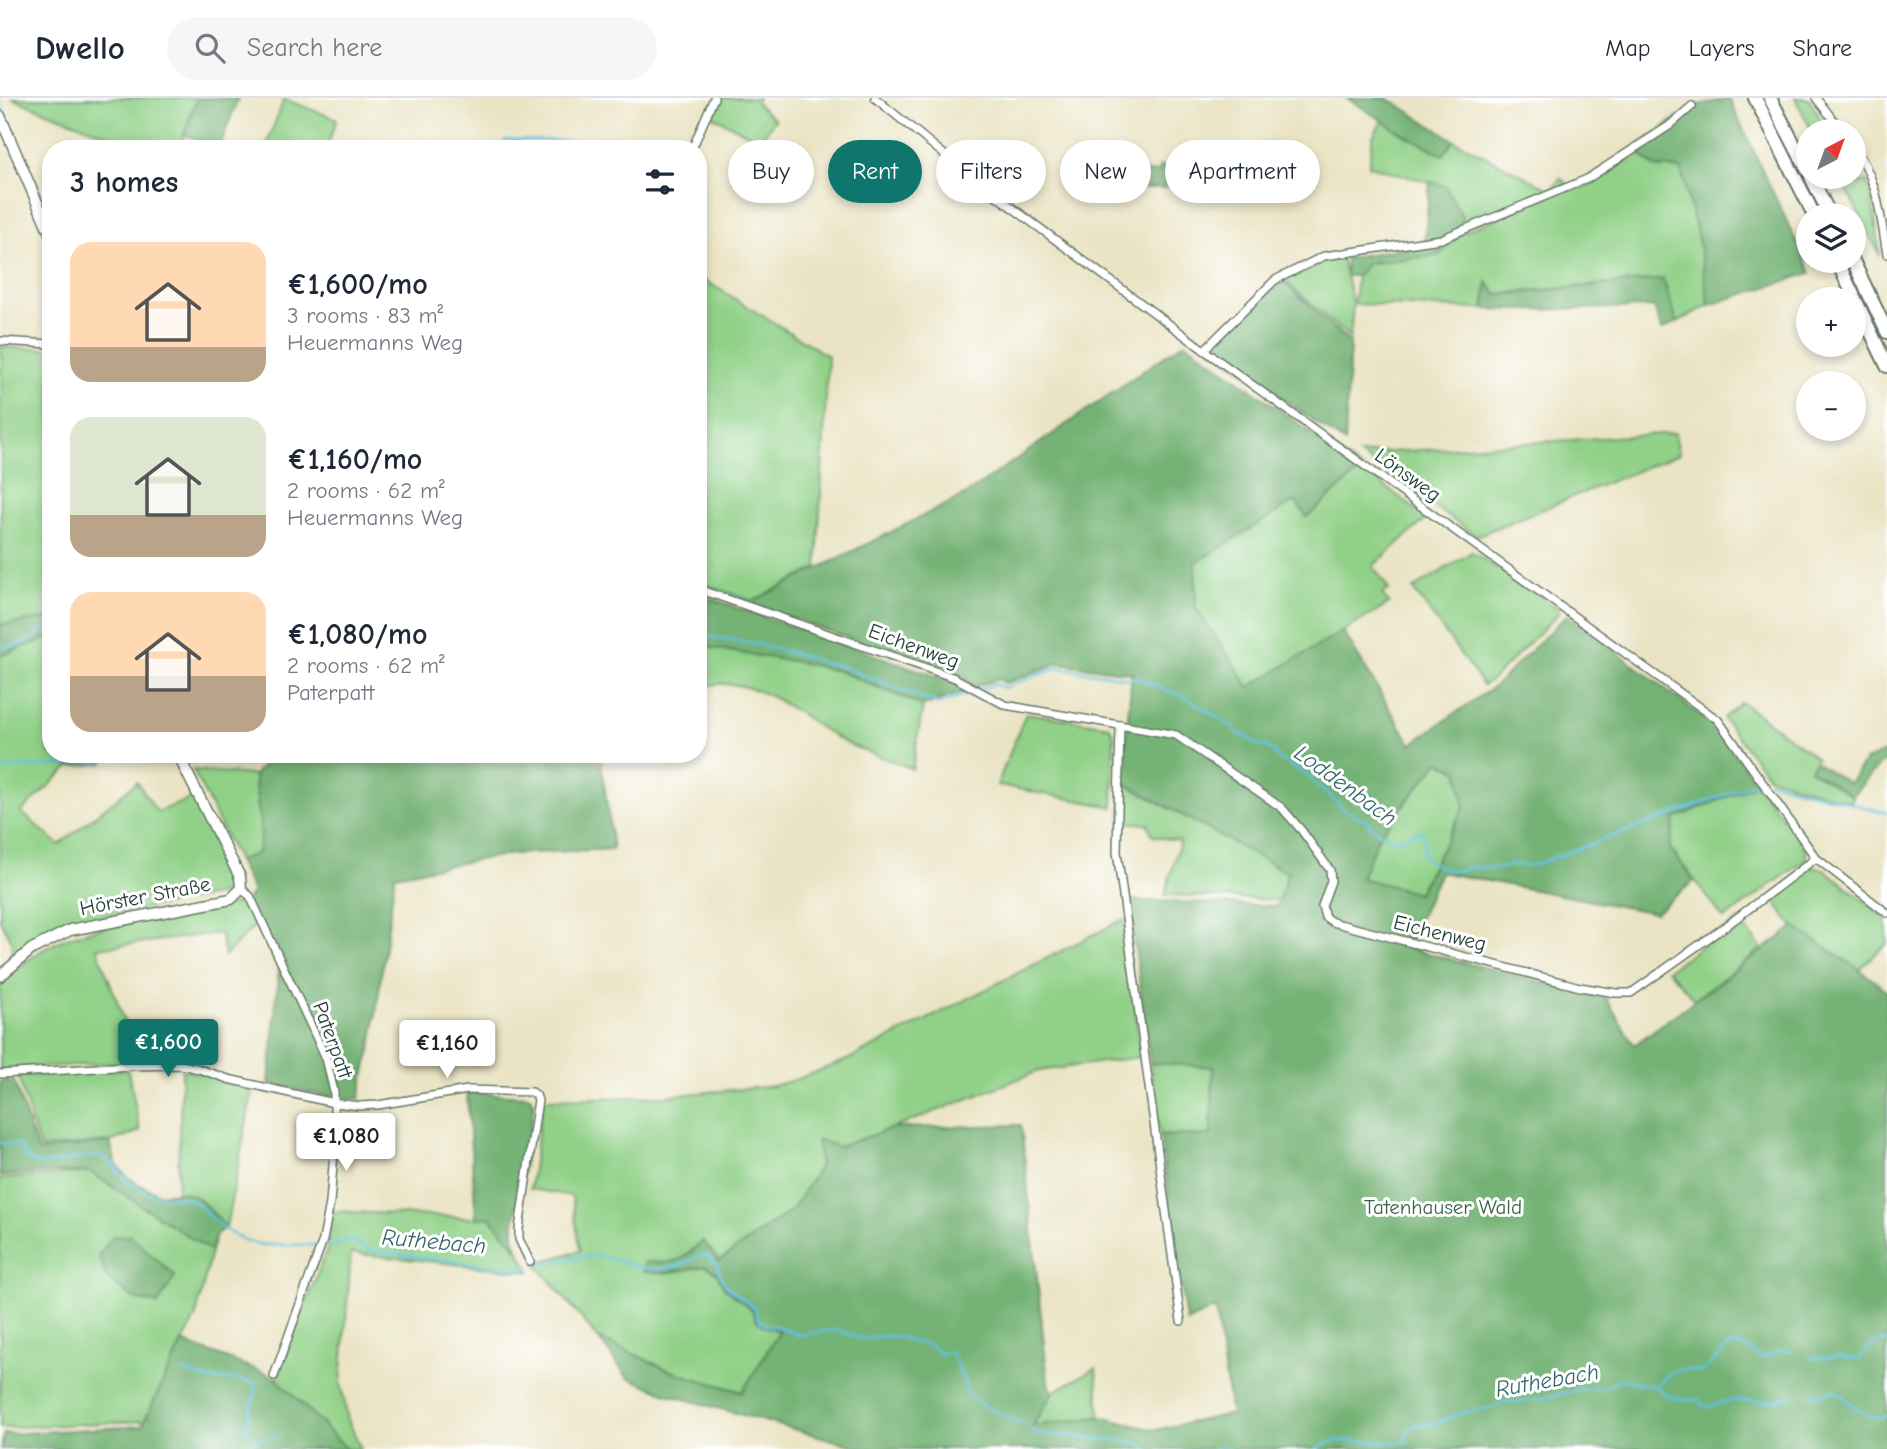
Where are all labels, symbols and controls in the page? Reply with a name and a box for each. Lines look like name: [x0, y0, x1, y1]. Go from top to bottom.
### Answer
search box: [167, 17, 657, 80]
text: Dwello: [35, 29, 125, 67]
icon: search: [191, 29, 229, 67]
text: Search here: [247, 33, 382, 63]
text: Map: [1605, 34, 1651, 62]
text: Layers: [1689, 34, 1754, 62]
text: Share: [1792, 34, 1852, 62]
north arrow: [1796, 119, 1866, 189]
map controls: [1796, 119, 1866, 441]
chip: Buy: [728, 140, 814, 203]
chip: Rent: [828, 140, 922, 203]
chip: Filters: [936, 140, 1046, 203]
chip: New: [1060, 140, 1151, 203]
chip: Apartment: [1165, 140, 1320, 203]
icon: filters: [641, 163, 679, 201]
text: 3 homes: [70, 165, 178, 200]
button: layers: [1796, 203, 1866, 273]
text: €1,600/mo: [287, 267, 428, 302]
icon: home: [126, 270, 210, 354]
button: +: [1796, 287, 1866, 357]
text: 3 rooms · 83 m²: [287, 302, 443, 329]
text: Heuermanns Weg: [287, 329, 463, 356]
button: −: [1796, 371, 1866, 441]
text: €1,160/mo: [287, 442, 422, 477]
street label: Lönsweg: [1370, 443, 1446, 507]
icon: home: [126, 445, 210, 529]
text: 2 rooms · 62 m²: [287, 477, 445, 504]
text: Heuermanns Weg: [287, 504, 463, 531]
text: €1,080/mo: [287, 617, 427, 652]
street label: Eichenweg: [865, 619, 963, 673]
icon: home: [126, 620, 210, 704]
text: 2 rooms · 62 m²: [287, 652, 445, 679]
text: Paterpatt: [287, 679, 375, 706]
water label: Loddenbach: [1289, 739, 1402, 832]
street label: Hörster Straße: [78, 872, 212, 920]
street label: Eichenweg: [1391, 910, 1489, 956]
street label: Paterpatt: [308, 998, 358, 1083]
pin: €1,600: [111, 1020, 225, 1079]
pin: €1,160: [390, 1020, 504, 1080]
text: €1,600: [134, 1028, 202, 1055]
text: €1,160: [415, 1029, 479, 1056]
pin: €1,080: [289, 1114, 403, 1173]
text: €1,080: [312, 1122, 380, 1149]
park label: Tatenhauser Wald: [1364, 1195, 1522, 1219]
water label: Ruthebach: [381, 1223, 487, 1260]
water label: Ruthebach: [1493, 1358, 1601, 1403]

